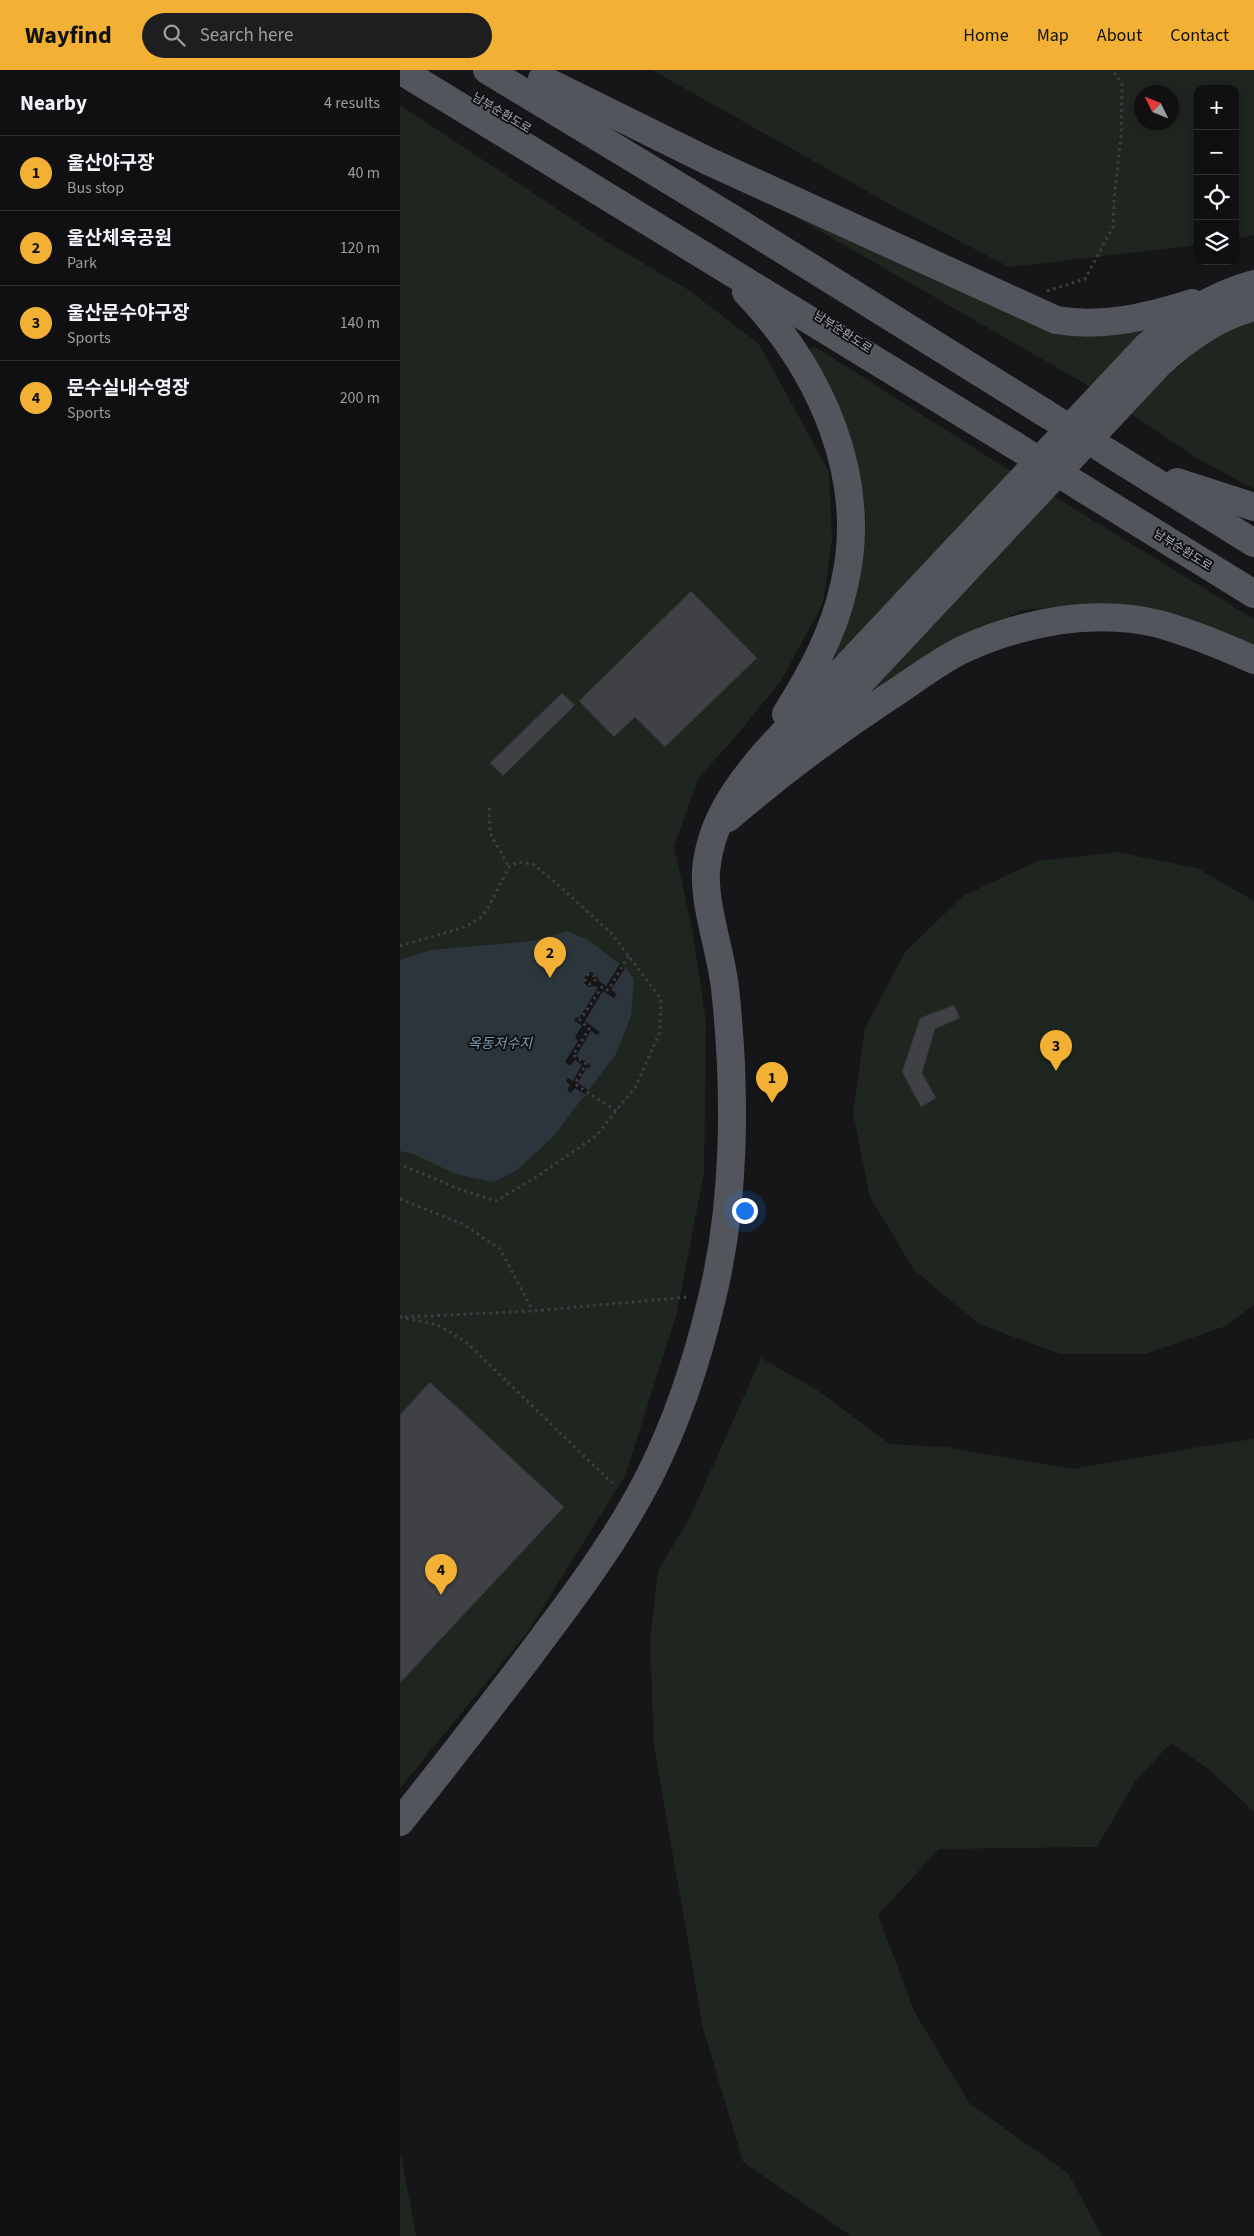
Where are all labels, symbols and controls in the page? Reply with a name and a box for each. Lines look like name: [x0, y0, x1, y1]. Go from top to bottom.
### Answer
search box: [142, 13, 492, 58]
text: Wayfind: [25, 18, 112, 53]
icon: search: [160, 21, 188, 49]
text: Search here: [200, 22, 293, 49]
text: Home: [963, 23, 1009, 48]
text: Map: [1037, 23, 1069, 48]
text: About: [1097, 23, 1142, 48]
text: Contact: [1170, 23, 1229, 48]
north arrow: [1134, 85, 1179, 130]
map controls: [1194, 85, 1239, 265]
button: +: [1194, 85, 1239, 130]
text: Nearby: [20, 88, 87, 118]
street label: 남부순환도로: [469, 89, 535, 138]
text: 4 results: [324, 92, 380, 114]
button: −: [1194, 130, 1239, 175]
text: 울산야구장: [67, 150, 154, 177]
text: 1: [32, 162, 40, 184]
text: 40 m: [348, 162, 380, 184]
button: locate: [1194, 175, 1239, 220]
text: Bus stop: [67, 177, 124, 199]
button: layers: [1194, 220, 1239, 265]
text: 울산체육공원: [67, 225, 172, 252]
text: 2: [32, 237, 40, 259]
text: 120 m: [340, 237, 380, 259]
text: Park: [67, 252, 97, 274]
text: 울산문수야구장: [67, 300, 189, 327]
street label: 남부순환도로: [810, 307, 875, 358]
text: 3: [32, 312, 40, 334]
text: 140 m: [340, 312, 380, 334]
text: Sports: [67, 327, 111, 349]
text: 문수실내수영장: [67, 375, 189, 402]
text: 4: [32, 387, 40, 409]
text: 200 m: [340, 387, 380, 409]
text: Sports: [67, 402, 111, 424]
street label: 남부순환도로: [1150, 526, 1215, 575]
pin: 2: [534, 937, 566, 978]
pin: 3: [1040, 1030, 1072, 1071]
water label: 옥동저수지: [468, 1034, 533, 1054]
pin: 1: [756, 1062, 788, 1103]
your location: [732, 1198, 758, 1224]
pin: 4: [425, 1554, 457, 1595]

